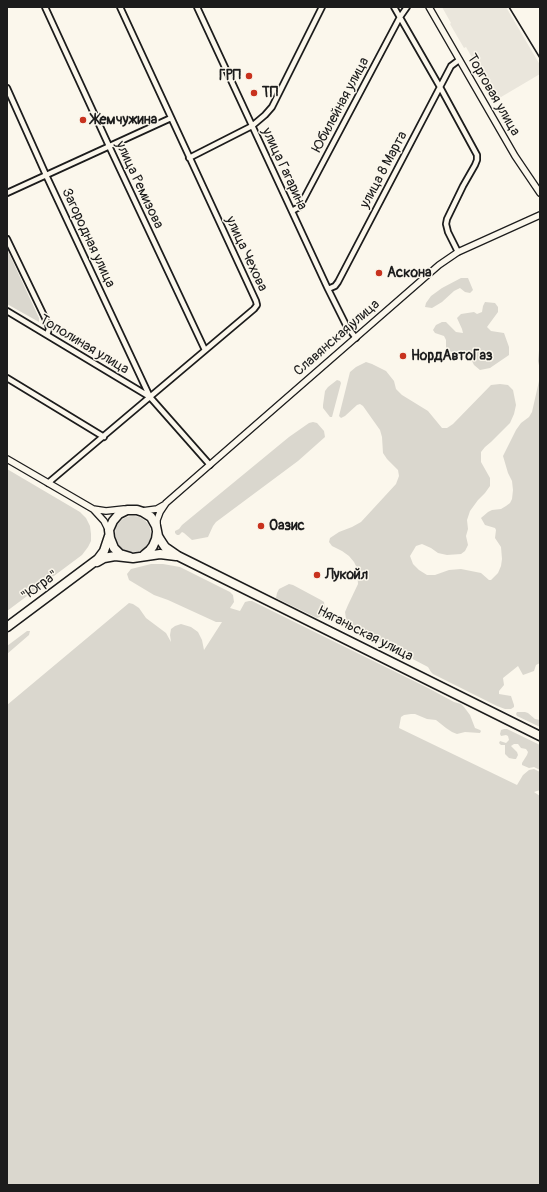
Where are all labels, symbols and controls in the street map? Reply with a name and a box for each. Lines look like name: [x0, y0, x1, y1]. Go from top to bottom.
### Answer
street label: Торговая улица: [463, 51, 523, 139]
street label: Юбилейная улица: [309, 55, 373, 155]
place label: ГРП: [219, 68, 241, 84]
marker: ГРП: [244, 71, 254, 81]
place label: ТП: [262, 85, 278, 101]
marker: ТП: [249, 88, 259, 98]
place label: Жемчужина: [91, 112, 157, 128]
marker: Жемчужина: [78, 115, 88, 125]
street label: улица Гагарина: [258, 125, 310, 213]
street label: улица 8 Марта: [357, 129, 411, 211]
street label: улица Ремизова: [111, 138, 167, 232]
street label: Загородная улица: [58, 186, 118, 290]
street label: улица Чехова: [221, 214, 271, 294]
place label: Аскона: [387, 265, 431, 281]
marker: Аскона: [374, 268, 384, 278]
street label: Славянская улица: [291, 296, 383, 380]
street label: Тополиная улица: [36, 312, 132, 378]
place label: НордАвтоГаз: [411, 348, 493, 364]
marker: НордАвтоГаз: [398, 351, 408, 361]
place label: Оазис: [269, 518, 304, 534]
marker: Оазис: [256, 521, 266, 531]
street label: "Югра": [18, 567, 62, 605]
place label: Лукойл: [325, 567, 368, 583]
marker: Лукойл: [312, 570, 322, 580]
street label: Няганьская улица: [314, 603, 416, 665]

